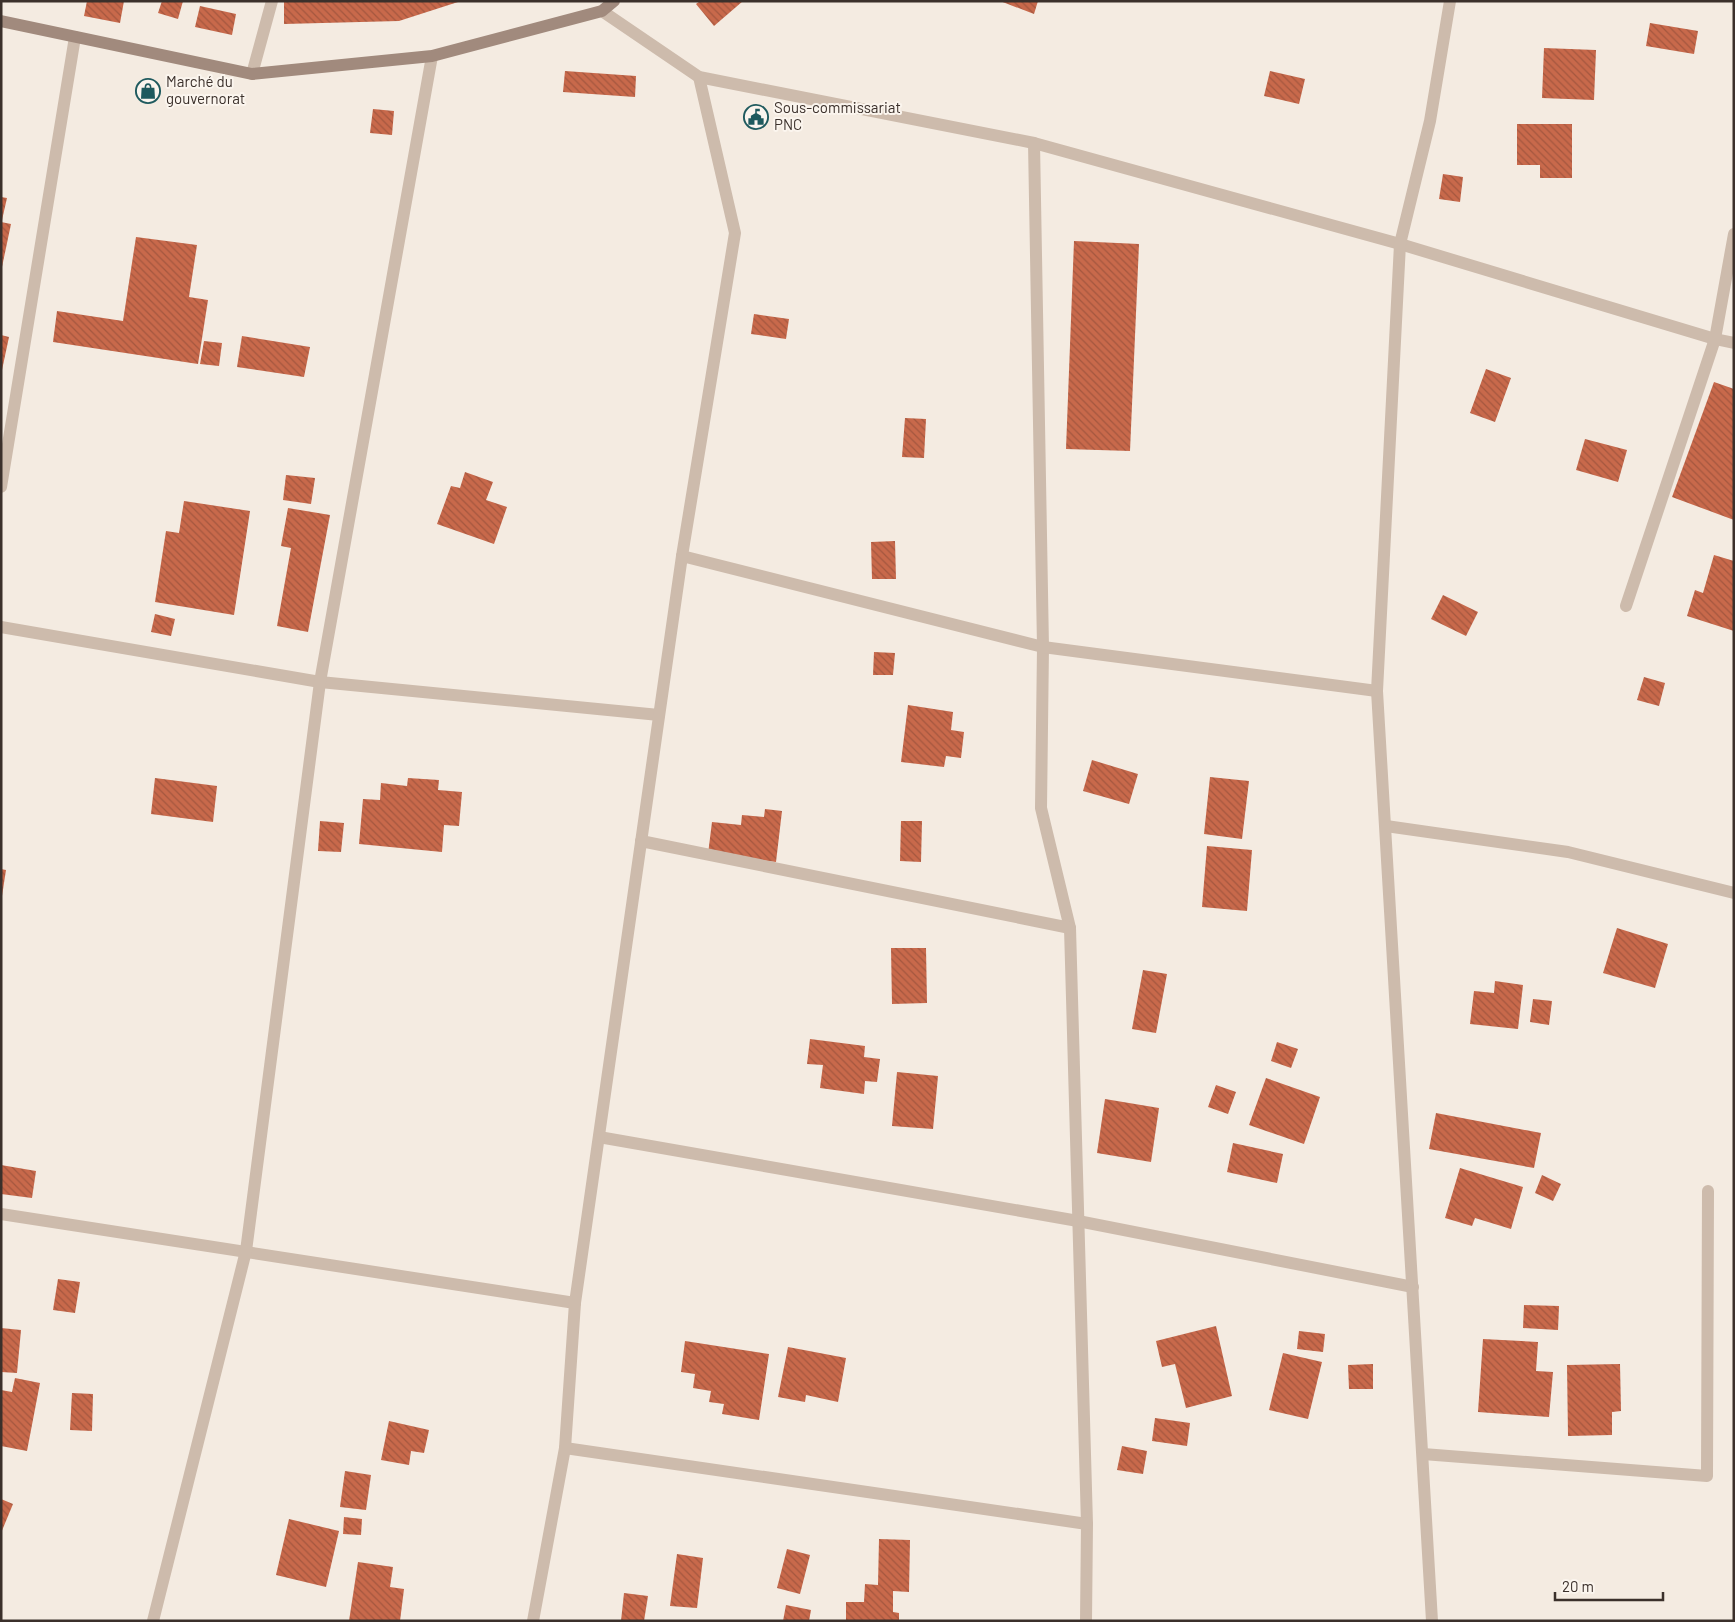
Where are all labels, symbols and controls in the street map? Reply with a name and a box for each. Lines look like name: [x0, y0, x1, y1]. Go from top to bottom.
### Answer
place label: Marché du gouvernorat: [166, 72, 245, 107]
shop icon: Marché du gouvernorat: [135, 78, 161, 104]
place label: Sous-commissariat PNC: [774, 98, 901, 133]
public building icon: Sous-commissariat PNC: [743, 104, 769, 130]
scale bar: [1555, 1570, 1662, 1602]
text: 20 m: [1562, 1577, 1594, 1595]

